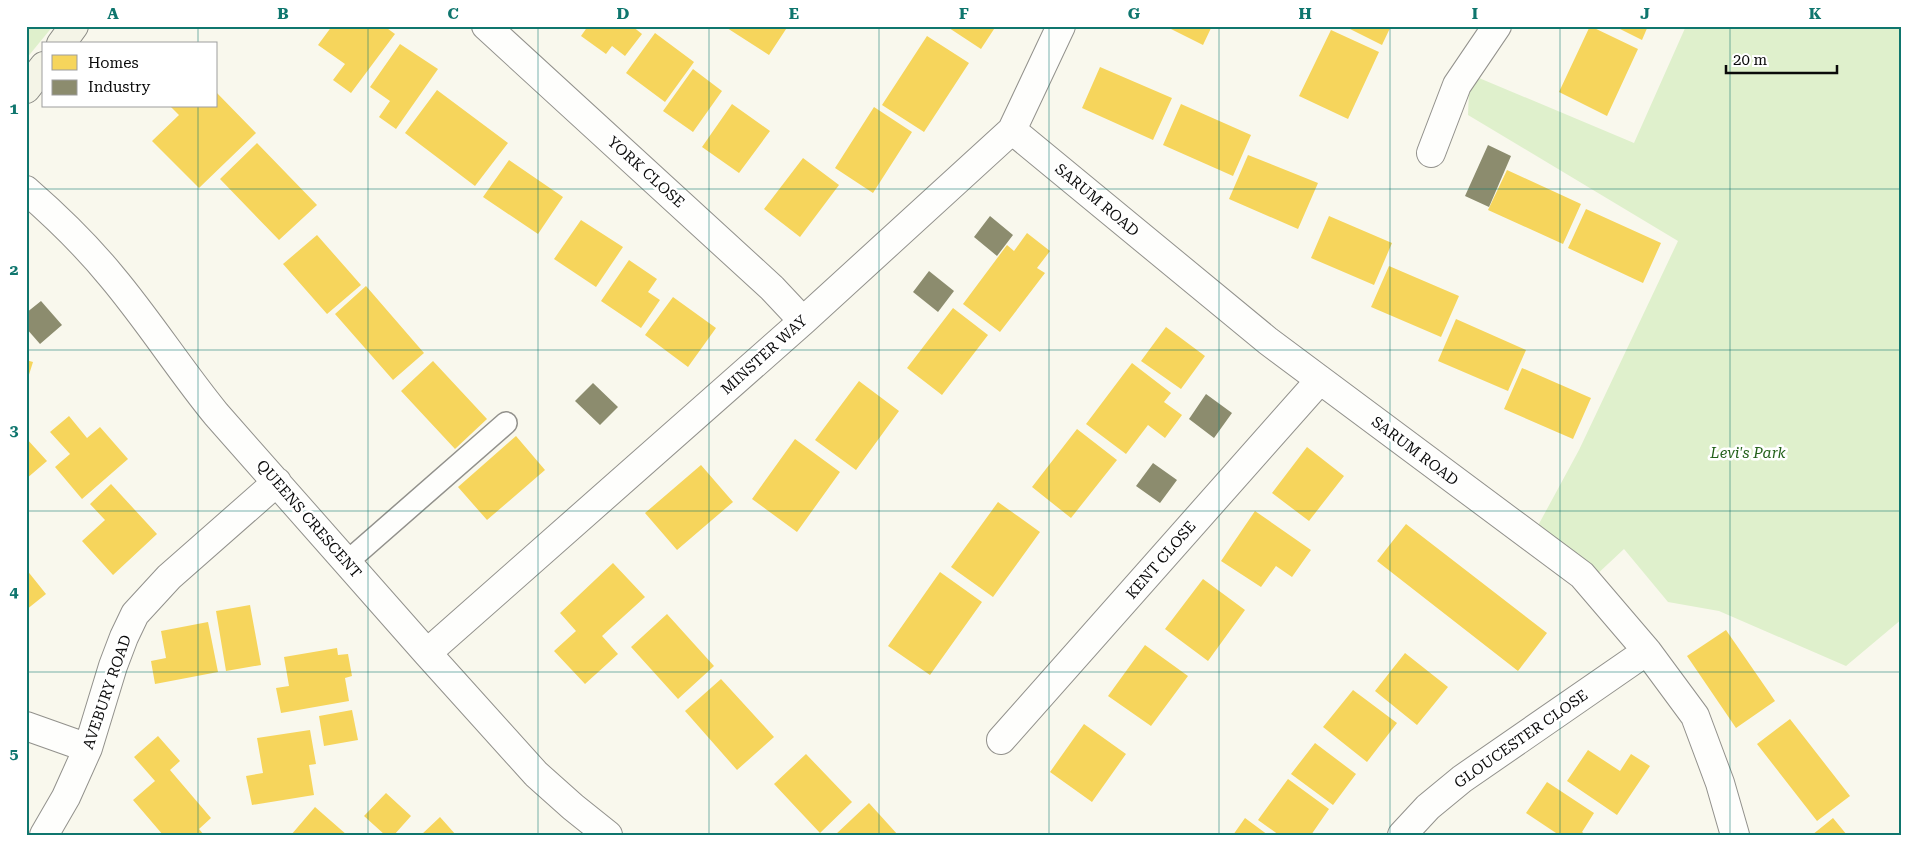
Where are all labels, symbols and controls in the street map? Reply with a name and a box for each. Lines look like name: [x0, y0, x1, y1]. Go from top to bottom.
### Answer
text: A: [107, 4, 119, 23]
text: B: [277, 4, 289, 23]
text: C: [447, 4, 459, 23]
text: D: [617, 4, 630, 23]
text: E: [789, 4, 799, 23]
text: F: [959, 4, 969, 23]
text: G: [1128, 4, 1141, 23]
text: H: [1298, 4, 1312, 23]
text: I: [1472, 4, 1478, 23]
text: J: [1640, 4, 1650, 23]
text: K: [1809, 4, 1822, 23]
legend: [42, 42, 218, 108]
scale bar: [1726, 42, 1837, 74]
text: 20 m: [1733, 51, 1768, 69]
text: Homes: [88, 54, 139, 72]
text: Industry: [88, 78, 150, 96]
text: 1: [10, 99, 19, 118]
street label: YORK CLOSE: [604, 133, 688, 211]
street label: SARUM ROAD: [1051, 160, 1143, 240]
text: 2: [10, 260, 19, 279]
street label: MINSTER WAY: [717, 311, 811, 398]
street label: SARUM ROAD: [1368, 413, 1462, 489]
text: 3: [10, 421, 19, 440]
park label: Levi's Park: [1709, 444, 1787, 462]
street label: QUEENS CRESCENT: [253, 456, 365, 582]
street label: KENT CLOSE: [1122, 517, 1200, 603]
text: 4: [10, 582, 19, 601]
street label: AVEBURY ROAD: [79, 633, 135, 751]
street label: GLOUCESTER CLOSE: [1451, 686, 1591, 792]
text: 5: [10, 744, 19, 763]

